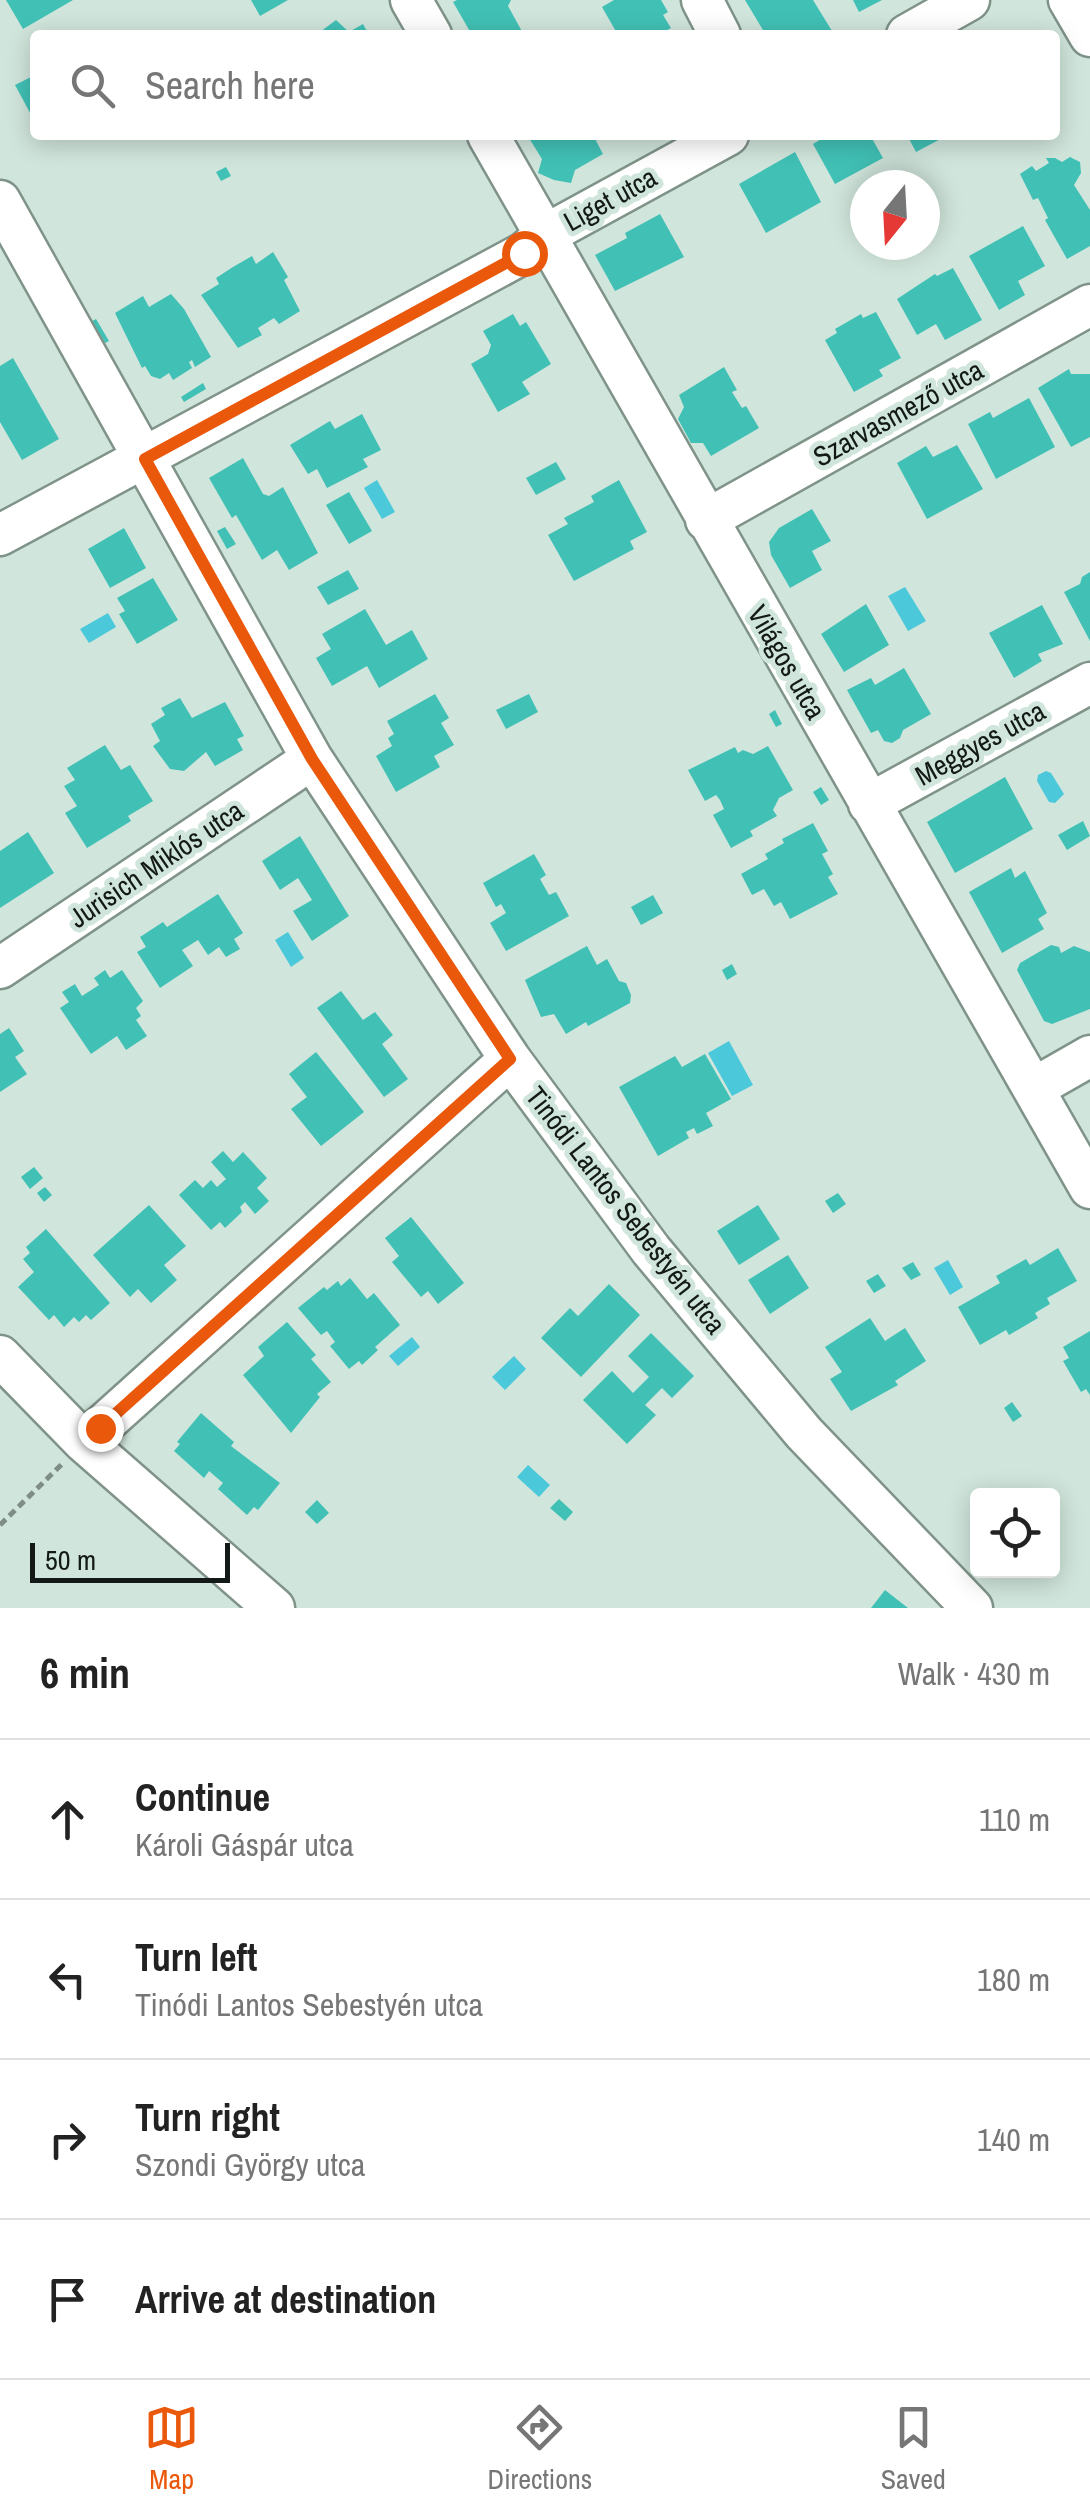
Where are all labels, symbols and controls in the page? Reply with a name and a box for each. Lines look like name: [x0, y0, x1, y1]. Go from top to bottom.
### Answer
search box: [30, 30, 1060, 140]
icon: search: [65, 58, 120, 113]
text: Search here: [145, 60, 315, 111]
street label: Liget utca: [557, 158, 664, 240]
north arrow: [850, 170, 940, 260]
route start: [502, 231, 548, 277]
street label: Szarvasmező utca: [806, 350, 990, 475]
street label: Világos utca: [739, 598, 835, 726]
street label: Meggyes utca: [908, 692, 1052, 794]
street label: Jurisich Miklós utca: [61, 791, 251, 936]
street label: Tinódi Lantos Sebestyén utca: [517, 1078, 735, 1342]
route end: [78, 1406, 124, 1452]
map controls: [970, 1488, 1060, 1578]
button: locate: [970, 1488, 1060, 1578]
scale bar: [30, 1538, 230, 1582]
text: 50 m: [45, 1541, 96, 1579]
text: 6 min: [40, 1645, 130, 1701]
text: Walk · 430 m: [898, 1652, 1050, 1695]
text: Continue: [135, 1772, 270, 1823]
icon: ahead: [40, 1792, 95, 1847]
text: 110 m: [979, 1798, 1050, 1841]
text: Károli Gáspár utca: [135, 1823, 354, 1866]
text: Turn left: [135, 1932, 257, 1983]
icon: left: [40, 1952, 95, 2007]
text: 180 m: [977, 1958, 1050, 2001]
text: Tinódi Lantos Sebestyén utca: [135, 1983, 483, 2026]
text: Turn right: [135, 2092, 280, 2143]
icon: right: [40, 2112, 95, 2167]
text: 140 m: [977, 2118, 1050, 2161]
text: Szondi György utca: [135, 2143, 365, 2186]
icon: arrive: [40, 2272, 95, 2327]
text: Arrive at destination: [135, 2274, 436, 2325]
tab: Map: [144, 2400, 199, 2498]
tab: Directions: [488, 2400, 592, 2498]
tab: Saved: [881, 2400, 946, 2498]

